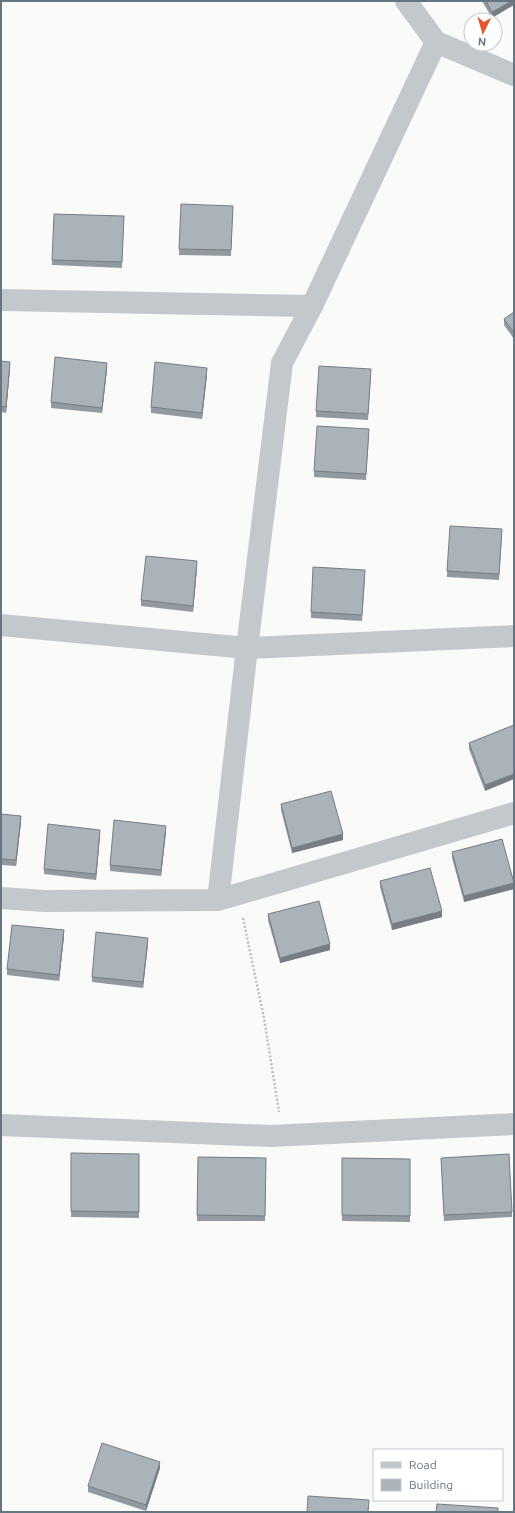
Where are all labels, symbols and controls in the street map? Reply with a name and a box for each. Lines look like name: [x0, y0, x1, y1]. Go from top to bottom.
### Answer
north arrow: [463, 12, 503, 52]
text: N: [478, 36, 487, 48]
legend: [373, 1449, 503, 1501]
text: Road: [409, 1458, 437, 1471]
text: Building: [409, 1478, 453, 1491]

